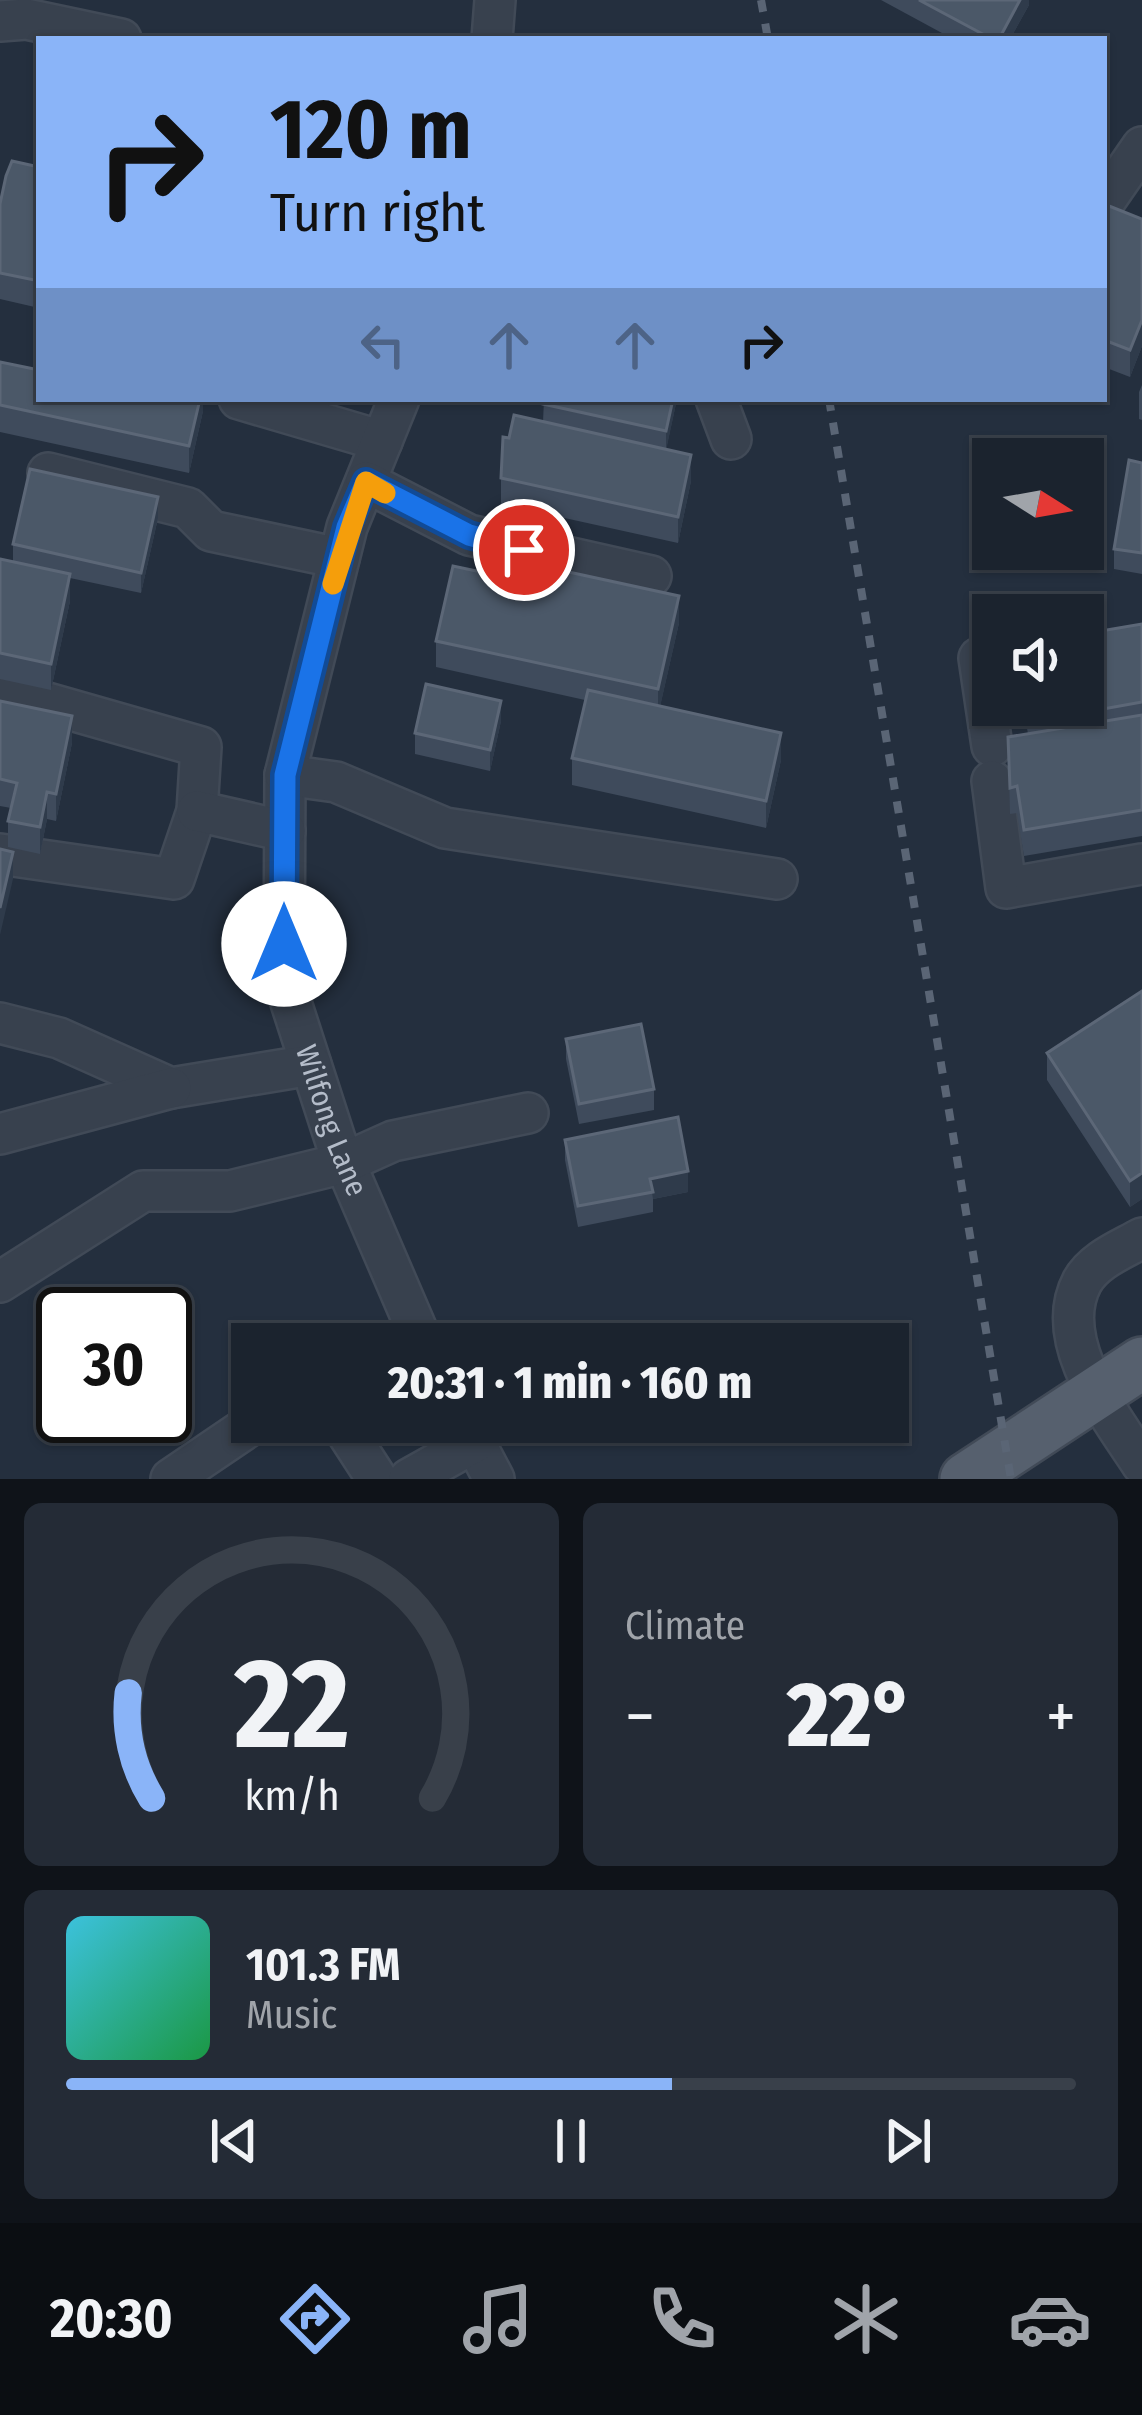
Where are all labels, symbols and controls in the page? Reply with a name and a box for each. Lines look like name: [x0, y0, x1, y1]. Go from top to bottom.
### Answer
text: 120 m: [270, 79, 472, 180]
icon: right: [72, 84, 228, 240]
text: Turn right: [270, 181, 485, 245]
icon: left: [350, 312, 416, 378]
icon: ahead: [476, 312, 542, 378]
icon: ahead: [602, 312, 668, 378]
icon: right: [728, 312, 794, 378]
north arrow: [972, 438, 1104, 570]
map controls: [972, 438, 1104, 726]
pin: [473, 499, 575, 601]
icon: arrive: [491, 517, 557, 583]
button: sound: [972, 594, 1104, 726]
position arrow: [221, 881, 347, 1007]
street label: Wilfong Lane: [288, 1040, 375, 1202]
speed limit sign: 30: [36, 1287, 192, 1443]
text: 20:31 · 1 min · 160 m: [388, 1356, 752, 1410]
text: Climate: [625, 1603, 745, 1649]
text: 22: [233, 1630, 349, 1780]
text: 22°: [787, 1662, 914, 1770]
text: −: [625, 1677, 655, 1756]
text: +: [1046, 1677, 1076, 1756]
text: km/h: [244, 1769, 339, 1820]
text: 101.3 FM: [246, 1938, 400, 1992]
text: Music: [246, 1992, 337, 2038]
icon: previous: [201, 2108, 267, 2174]
icon: pause: [538, 2108, 604, 2174]
icon: next: [875, 2108, 941, 2174]
icon: directions: [273, 2277, 357, 2361]
icon: music: [456, 2277, 540, 2361]
icon: phone: [640, 2277, 724, 2361]
icon: climate: [824, 2277, 908, 2361]
icon: car: [1008, 2277, 1092, 2361]
text: 20:30: [50, 2287, 173, 2351]

